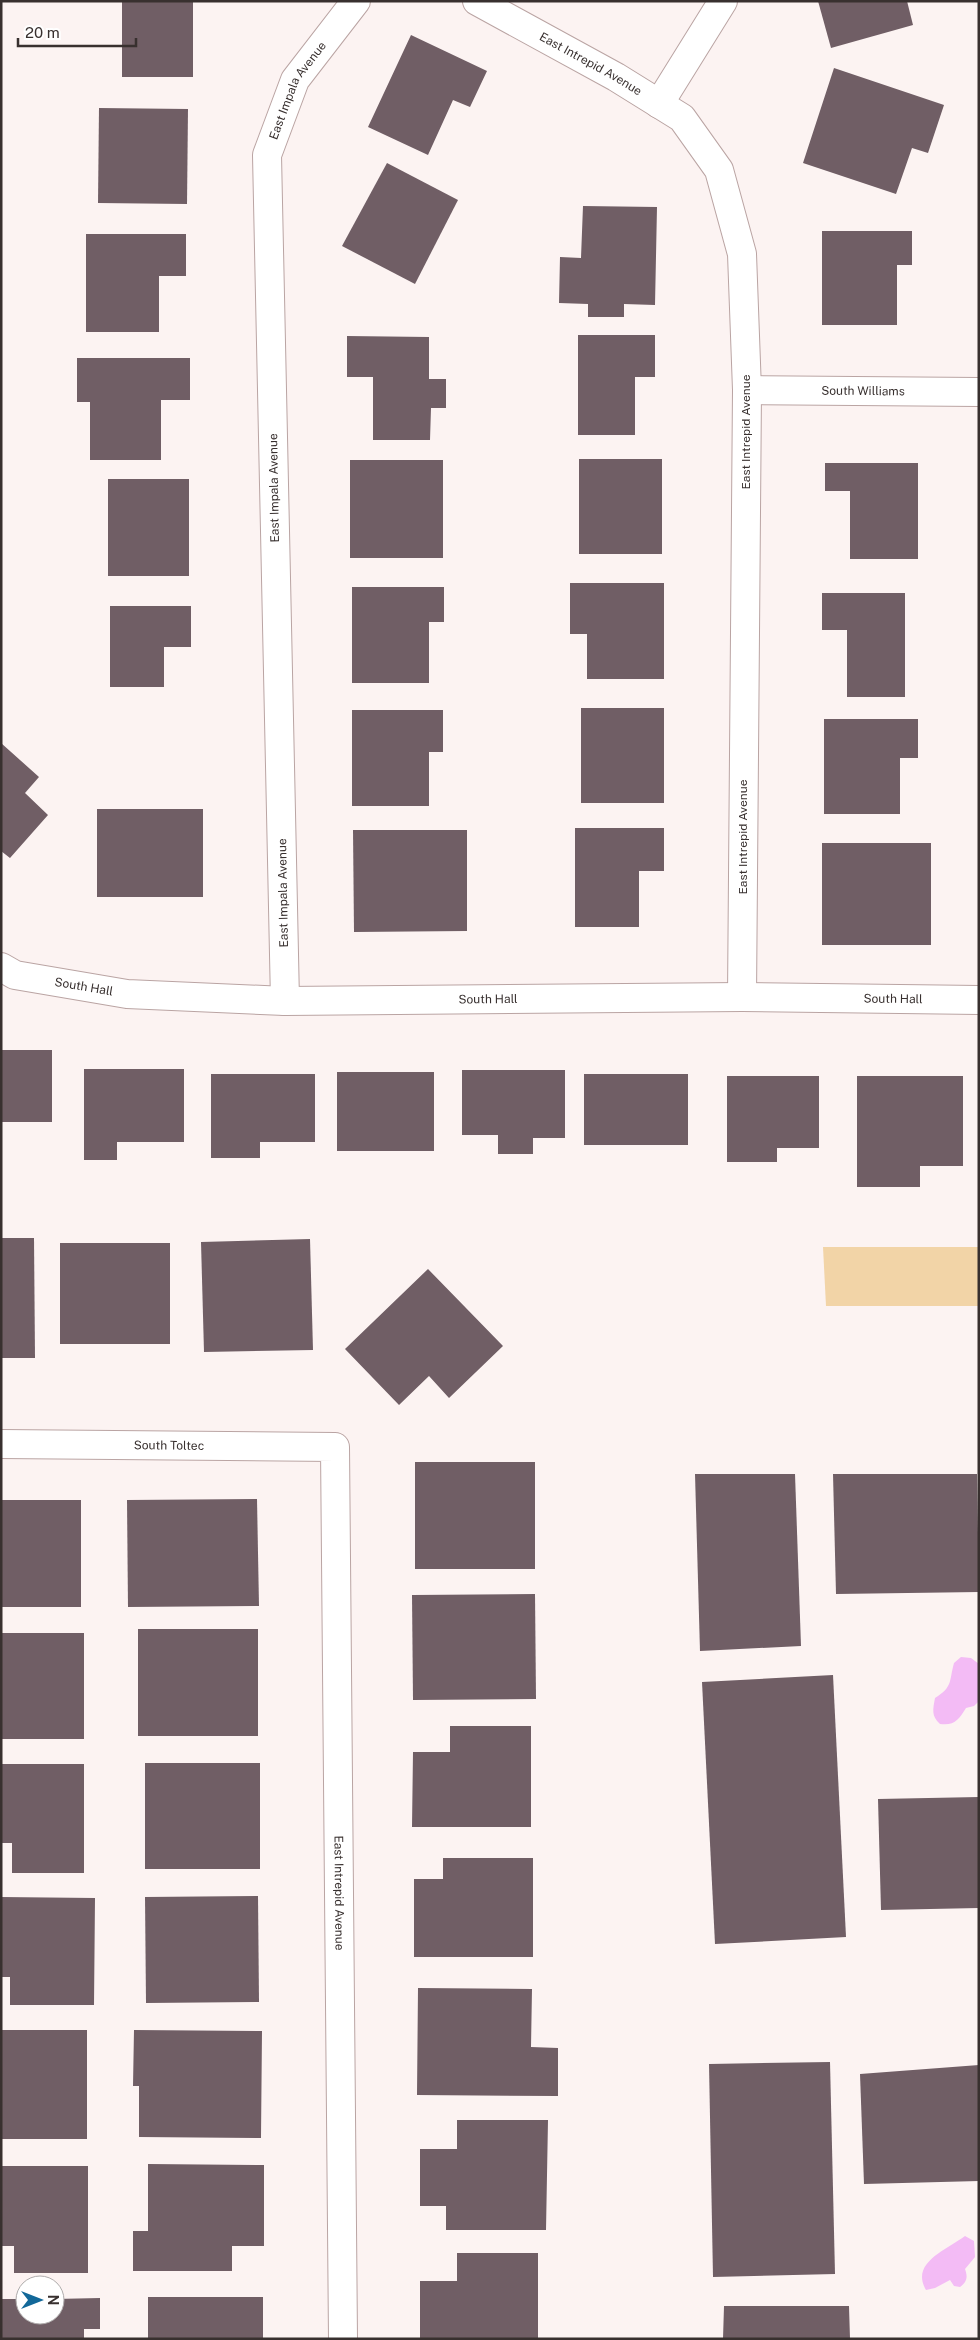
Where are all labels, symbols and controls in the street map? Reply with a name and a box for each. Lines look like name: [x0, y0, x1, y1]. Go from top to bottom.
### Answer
scale bar: [18, 15, 135, 47]
text: 20 m: [25, 24, 60, 41]
street label: East Intrepid Avenue: [537, 30, 645, 98]
street label: East Impala Avenue: [266, 39, 329, 141]
street label: East Intrepid Avenue: [739, 374, 753, 490]
street label: South Williams: [821, 384, 905, 398]
street label: East Impala Avenue: [266, 433, 282, 543]
street label: East Intrepid Avenue: [736, 779, 750, 895]
street label: East Impala Avenue: [275, 838, 291, 948]
street label: South Hall: [54, 975, 115, 999]
street label: South Hall: [458, 992, 518, 1006]
street label: South Hall: [863, 992, 923, 1006]
street label: South Toltec: [134, 1438, 204, 1453]
street label: East Intrepid Avenue: [331, 1835, 347, 1951]
north arrow: [15, 2275, 65, 2325]
text: N: [45, 2295, 61, 2305]

